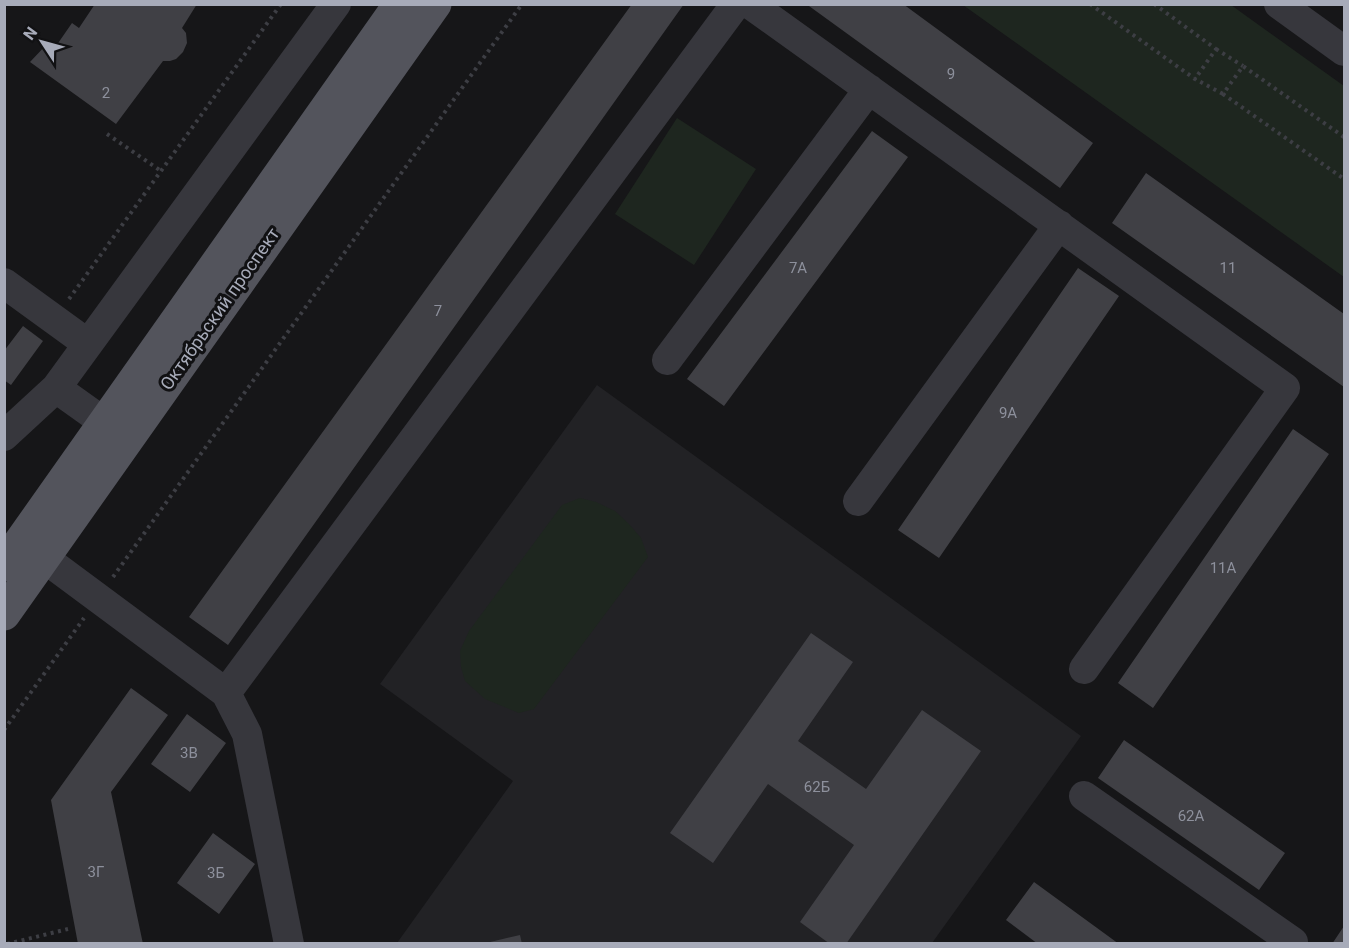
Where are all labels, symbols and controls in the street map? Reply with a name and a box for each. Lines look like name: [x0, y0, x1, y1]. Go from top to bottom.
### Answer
north arrow: [12, 12, 72, 72]
text: N: [19, 23, 41, 44]
house number: 9: [947, 65, 955, 83]
house number: 2: [102, 84, 110, 102]
street label: Октябрьский проспект: [156, 223, 284, 394]
house number: 7А: [789, 259, 807, 277]
house number: 11: [1220, 259, 1236, 277]
house number: 7: [434, 302, 442, 320]
house number: 9А: [999, 404, 1017, 422]
house number: 11А: [1210, 559, 1237, 577]
house number: 3В: [180, 744, 198, 762]
house number: 62Б: [804, 778, 830, 796]
house number: 62А: [1178, 807, 1205, 825]
house number: 3Г: [88, 863, 104, 881]
house number: 3Б: [207, 864, 225, 882]

